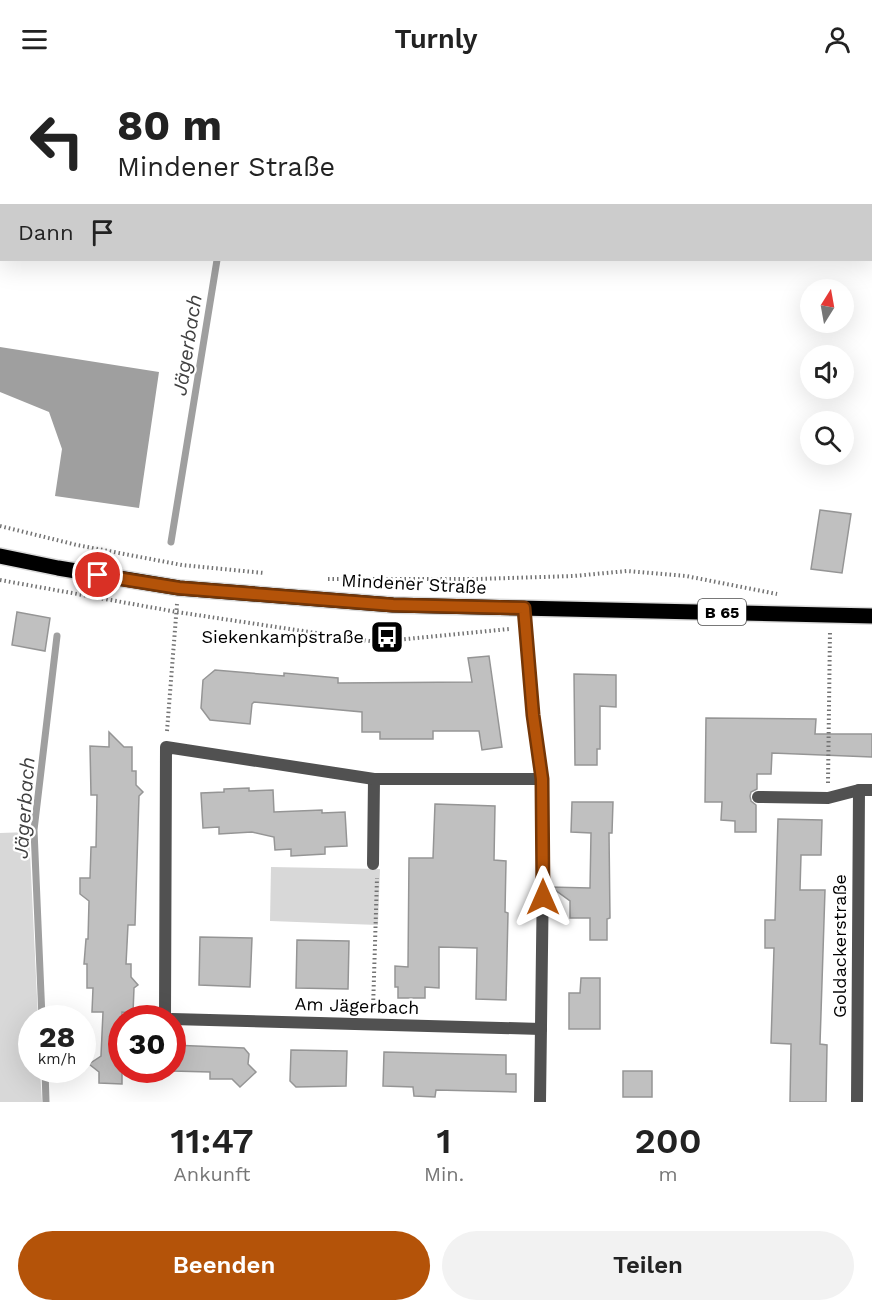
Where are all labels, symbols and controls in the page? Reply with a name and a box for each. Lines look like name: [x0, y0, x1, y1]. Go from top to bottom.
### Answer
icon: menu: [18, 23, 51, 56]
text: Turnly: [394, 23, 478, 55]
icon: person: [821, 23, 854, 56]
text: 80 m: [117, 101, 222, 150]
icon: left: [18, 102, 96, 180]
text: Mindener Straße: [117, 151, 335, 183]
icon: arrive: [86, 216, 119, 249]
text: Dann: [18, 220, 74, 245]
north arrow: [800, 279, 854, 333]
map controls: [800, 279, 854, 465]
water label: Jägerbach: [167, 293, 207, 397]
button: sound: [800, 345, 854, 399]
button: search: [800, 411, 854, 465]
pin: [72, 549, 123, 600]
icon: arrive: [81, 558, 114, 591]
street label: Mindener Straße: [341, 569, 487, 598]
road number: B 65: [698, 599, 746, 625]
bus stop icon: Siekenkampstraße: [369, 619, 405, 655]
place label: Siekenkampstraße: [202, 626, 364, 647]
water label: Jägerbach: [8, 756, 40, 860]
position arrow: [511, 865, 575, 929]
street label: Goldackerstraße: [829, 874, 850, 1018]
street label: Am Jägerbach: [294, 993, 420, 1018]
speed limit sign: 30: [108, 1005, 186, 1083]
text: 28: [39, 1019, 75, 1054]
text: km/h: [38, 1050, 76, 1068]
text: 11:47: [170, 1120, 253, 1162]
text: 1: [436, 1120, 451, 1162]
text: 200: [634, 1120, 702, 1162]
text: Ankunft: [174, 1162, 250, 1186]
text: Min.: [424, 1162, 464, 1186]
text: m: [658, 1162, 678, 1186]
button: Beenden: [18, 1231, 430, 1300]
button: Teilen: [442, 1231, 854, 1300]

